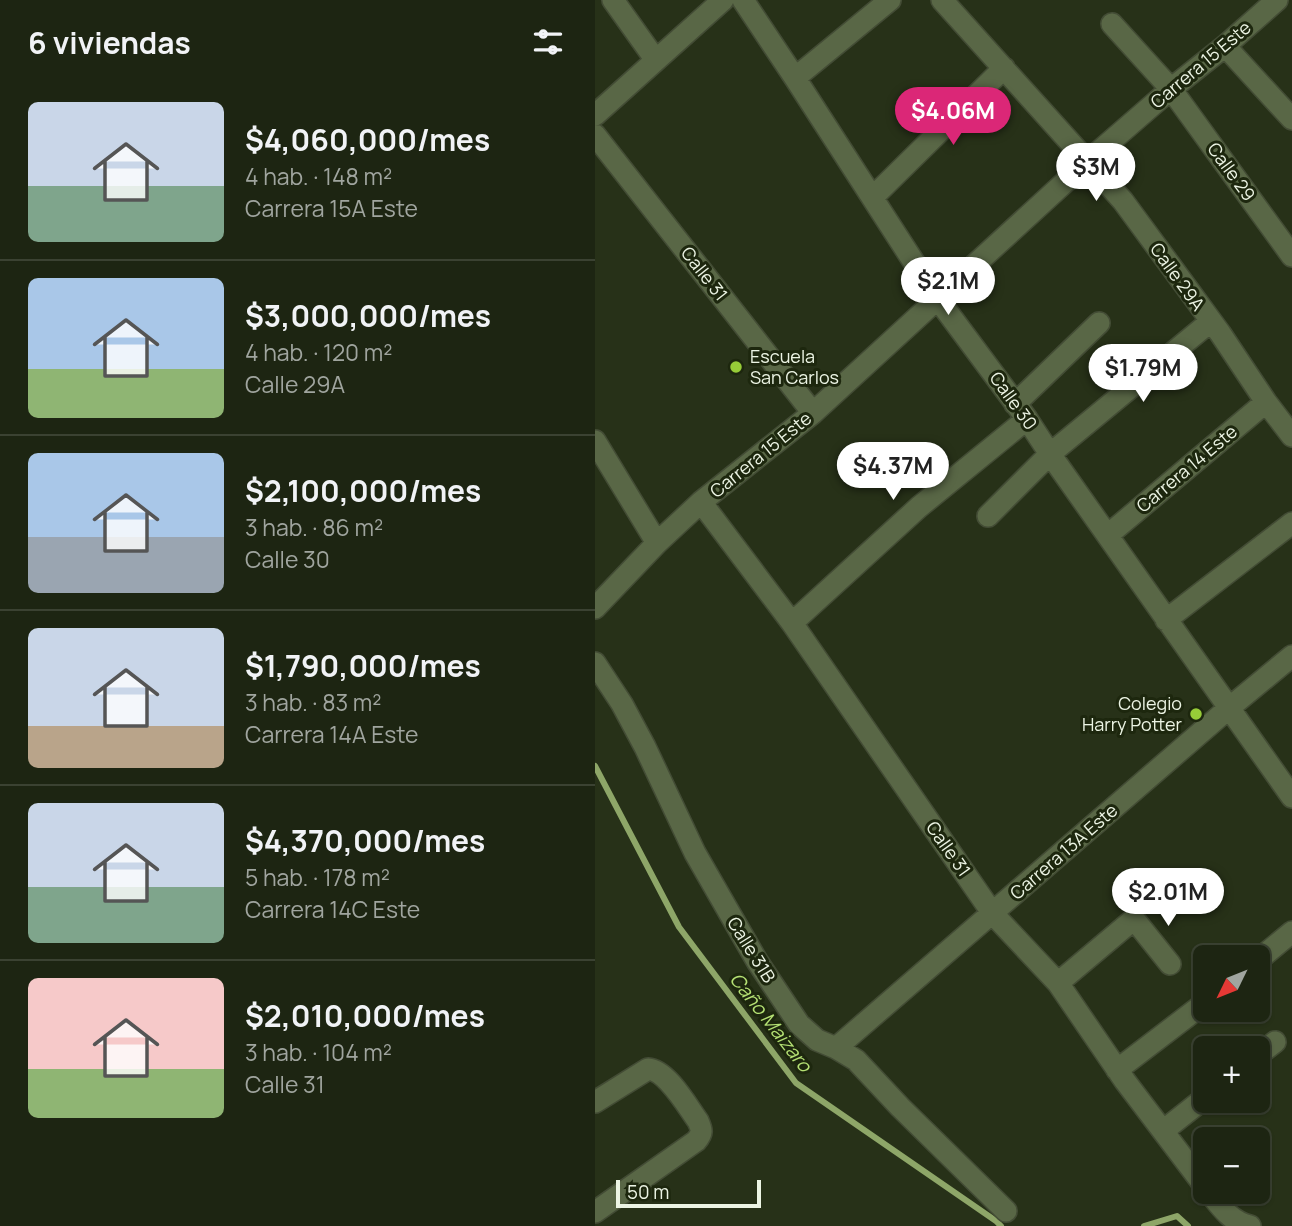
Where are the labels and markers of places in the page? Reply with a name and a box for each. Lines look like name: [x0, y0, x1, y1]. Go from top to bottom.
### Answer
pin: $4.06M: [896, 88, 1010, 147]
pin: $3M: [1062, 144, 1130, 203]
pin: $2.1M: [899, 258, 997, 317]
place label: Escuela San Carlos: [750, 344, 839, 389]
pin: $1.79M: [1086, 344, 1200, 404]
marker: Escuela San Carlos: [728, 359, 744, 375]
pin: $4.37M: [836, 442, 950, 502]
place label: Colegio Harry Potter: [1082, 691, 1183, 736]
marker: Colegio Harry Potter: [1188, 706, 1204, 722]
pin: $2.01M: [1111, 869, 1225, 928]

